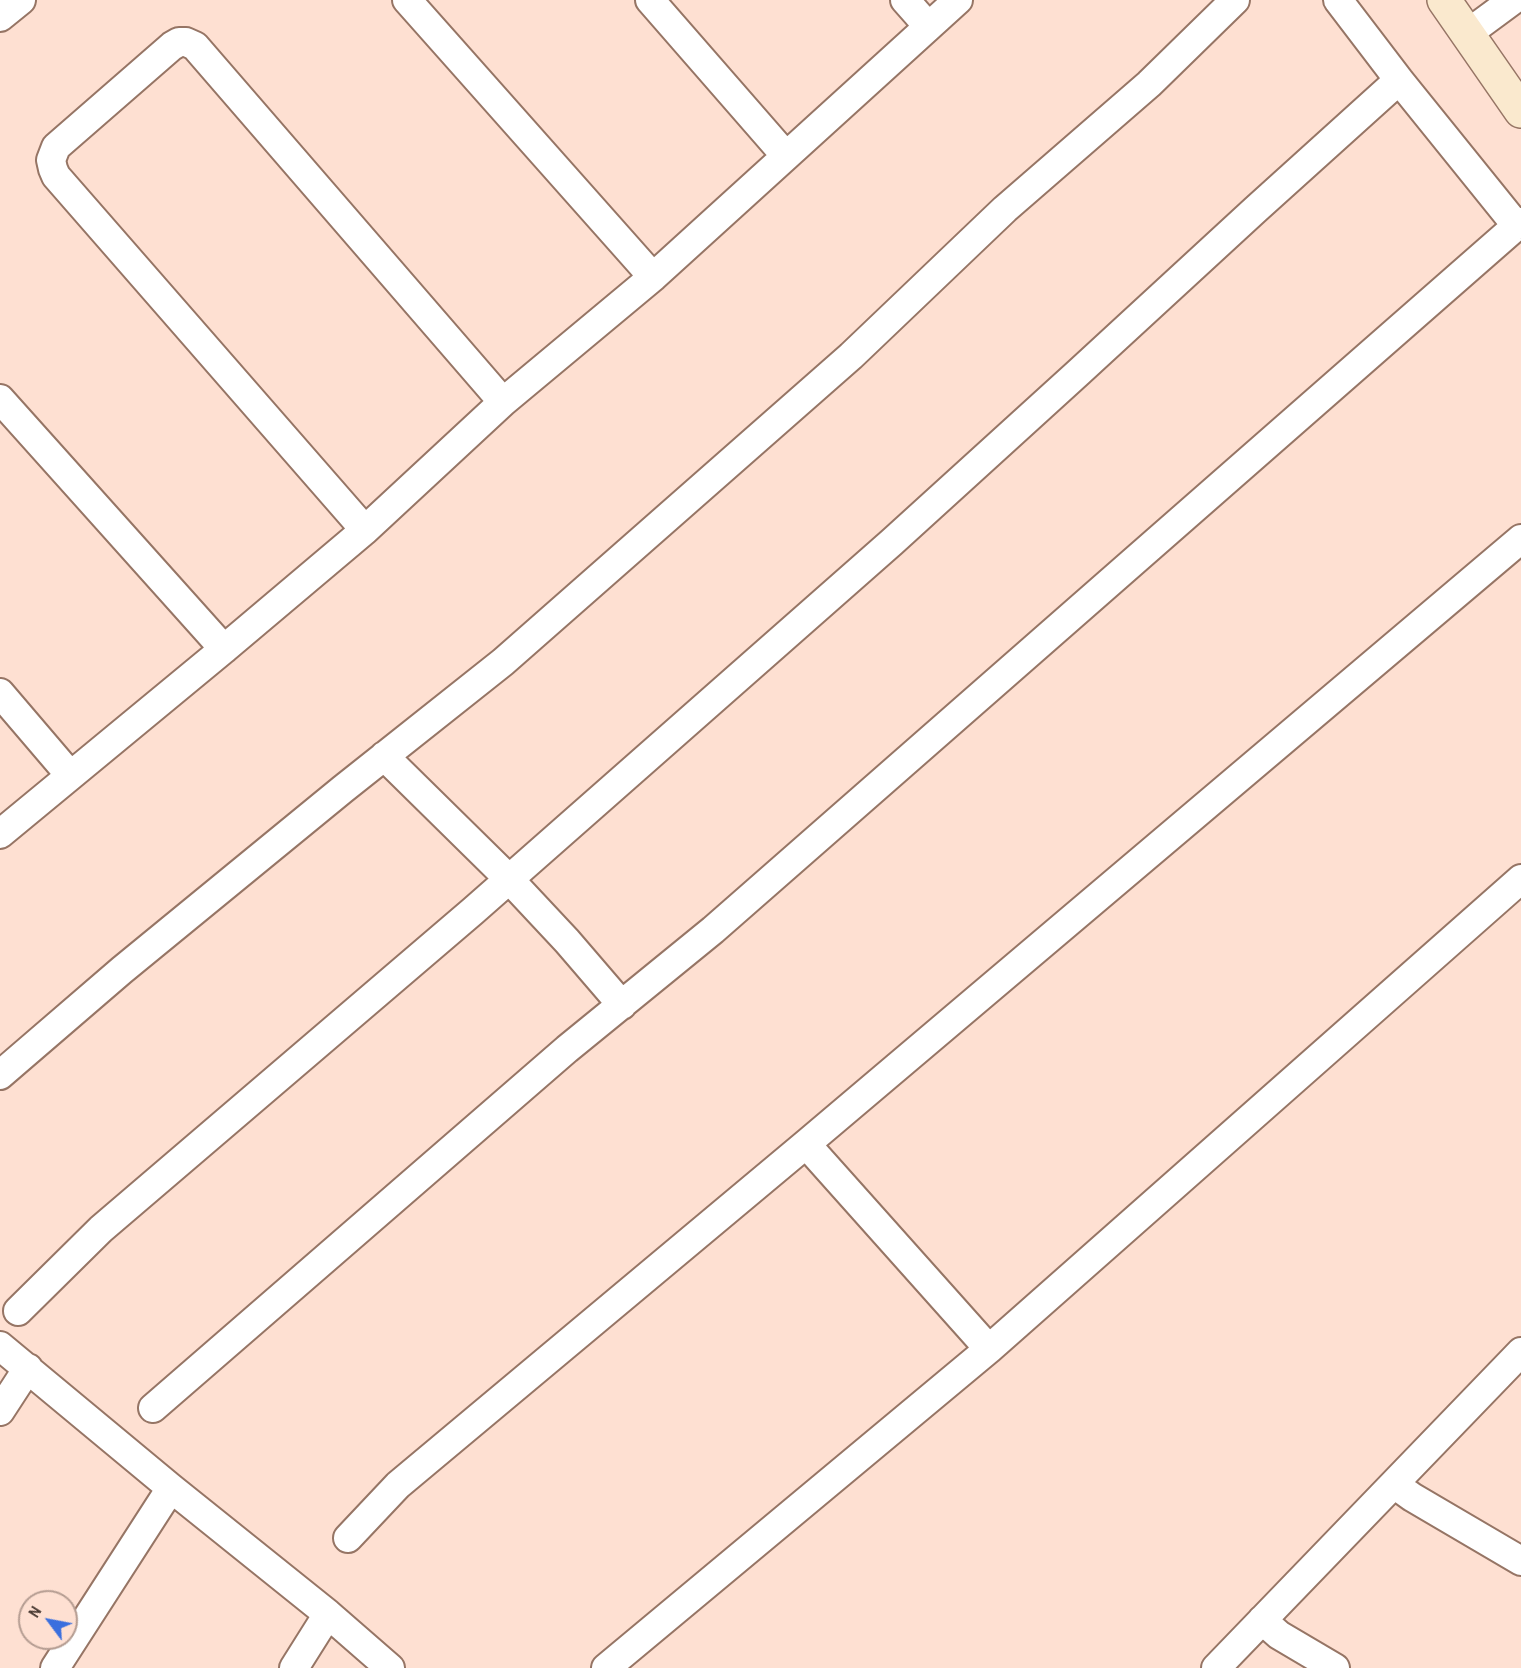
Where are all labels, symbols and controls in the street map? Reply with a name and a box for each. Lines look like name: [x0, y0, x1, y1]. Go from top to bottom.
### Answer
north arrow: [18, 1590, 78, 1650]
text: N: [23, 1602, 46, 1621]

